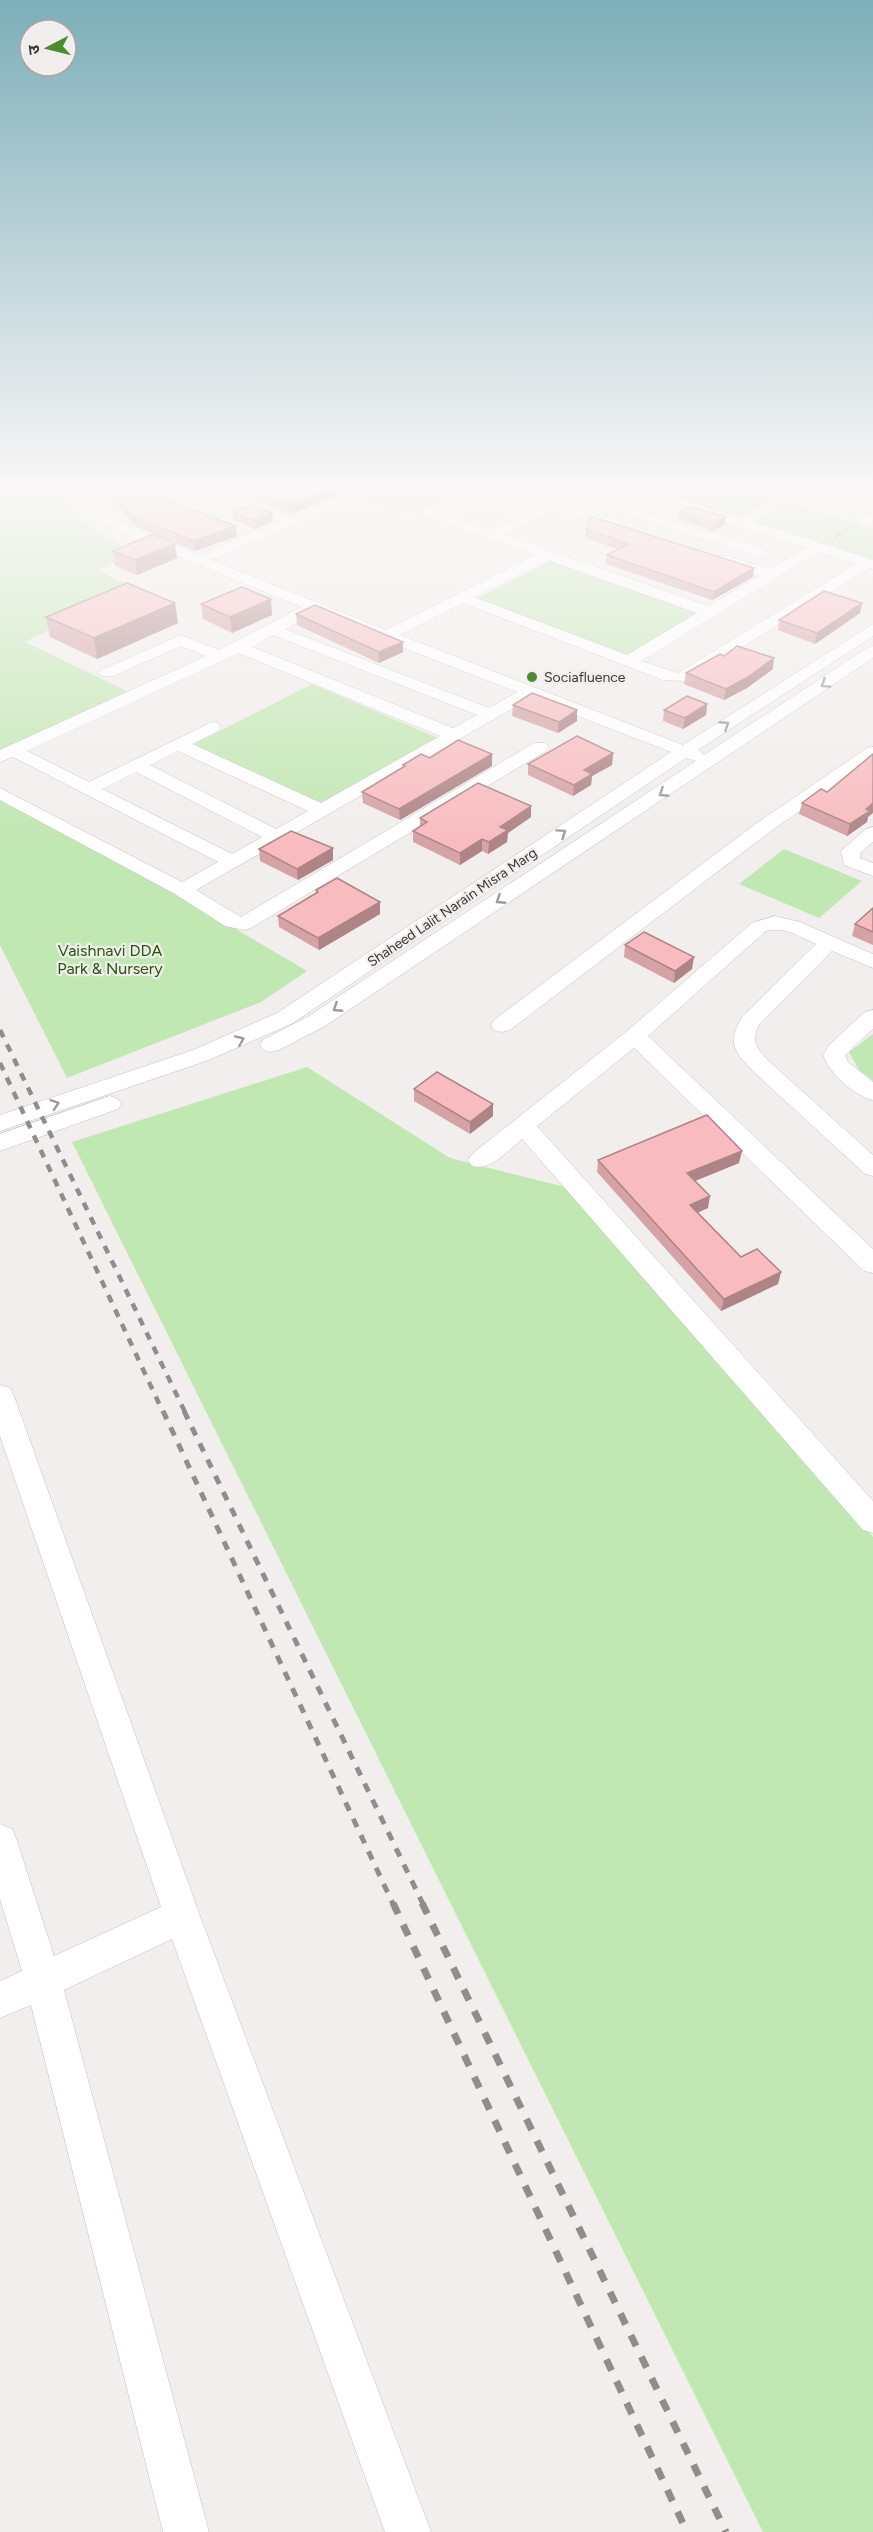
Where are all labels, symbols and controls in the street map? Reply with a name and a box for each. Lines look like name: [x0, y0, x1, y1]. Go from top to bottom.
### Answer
north arrow: [18, 18, 78, 78]
text: उ: [24, 43, 44, 56]
place label: Sociafluence: [544, 669, 626, 686]
marker: Sociafluence: [525, 670, 539, 684]
one-way arrow: [820, 677, 831, 688]
one-way arrow: [718, 721, 729, 732]
one-way arrow: [658, 786, 669, 797]
one-way arrow: [556, 829, 567, 840]
street label: Shaheed Lalit Narain Misra Marg: [364, 844, 540, 971]
one-way arrow: [496, 893, 506, 905]
park label: Vaishnavi DDA Park & Nursery: [57, 941, 163, 978]
one-way arrow: [333, 1001, 344, 1012]
one-way arrow: [233, 1035, 244, 1047]
one-way arrow: [50, 1099, 60, 1111]

